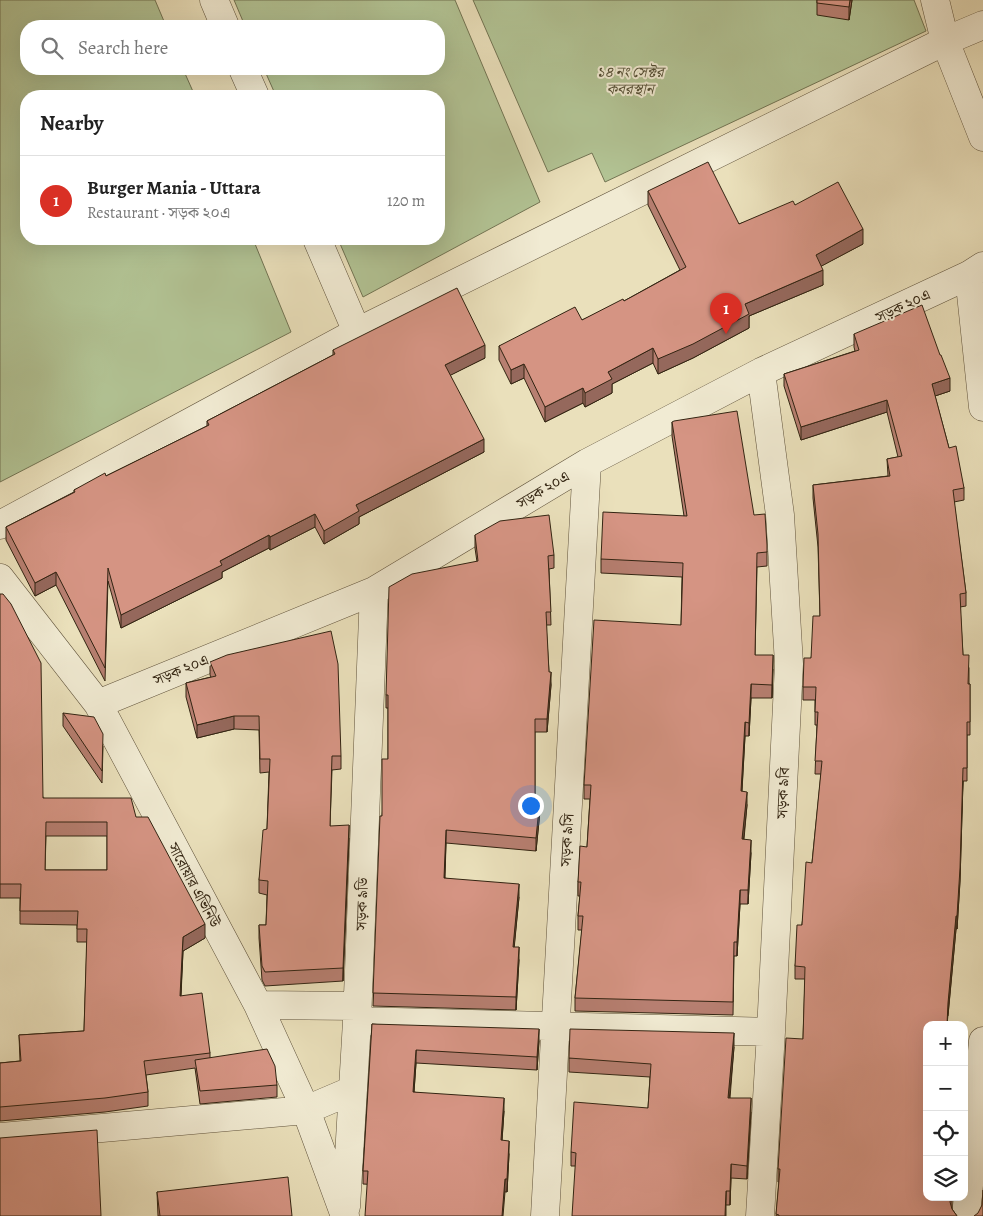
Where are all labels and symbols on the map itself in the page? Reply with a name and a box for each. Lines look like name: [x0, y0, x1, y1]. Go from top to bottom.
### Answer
park label: ১৪ নং সেক্টর কবরস্থান: [597, 62, 667, 99]
street label: সড়ক ২০এ: [872, 285, 934, 328]
pin: 1: [710, 293, 742, 334]
street label: সড়ক ২০এ: [512, 466, 573, 514]
street label: সড়ক ২০এ: [149, 650, 212, 691]
street label: সড়ক ৯বি: [772, 765, 794, 820]
your location: [518, 793, 544, 819]
street label: সড়ক ৯সি: [556, 812, 578, 868]
street label: সারোয়ার এভিনিউ: [163, 838, 225, 932]
street label: সড়ক ৯ডি: [351, 876, 373, 932]

